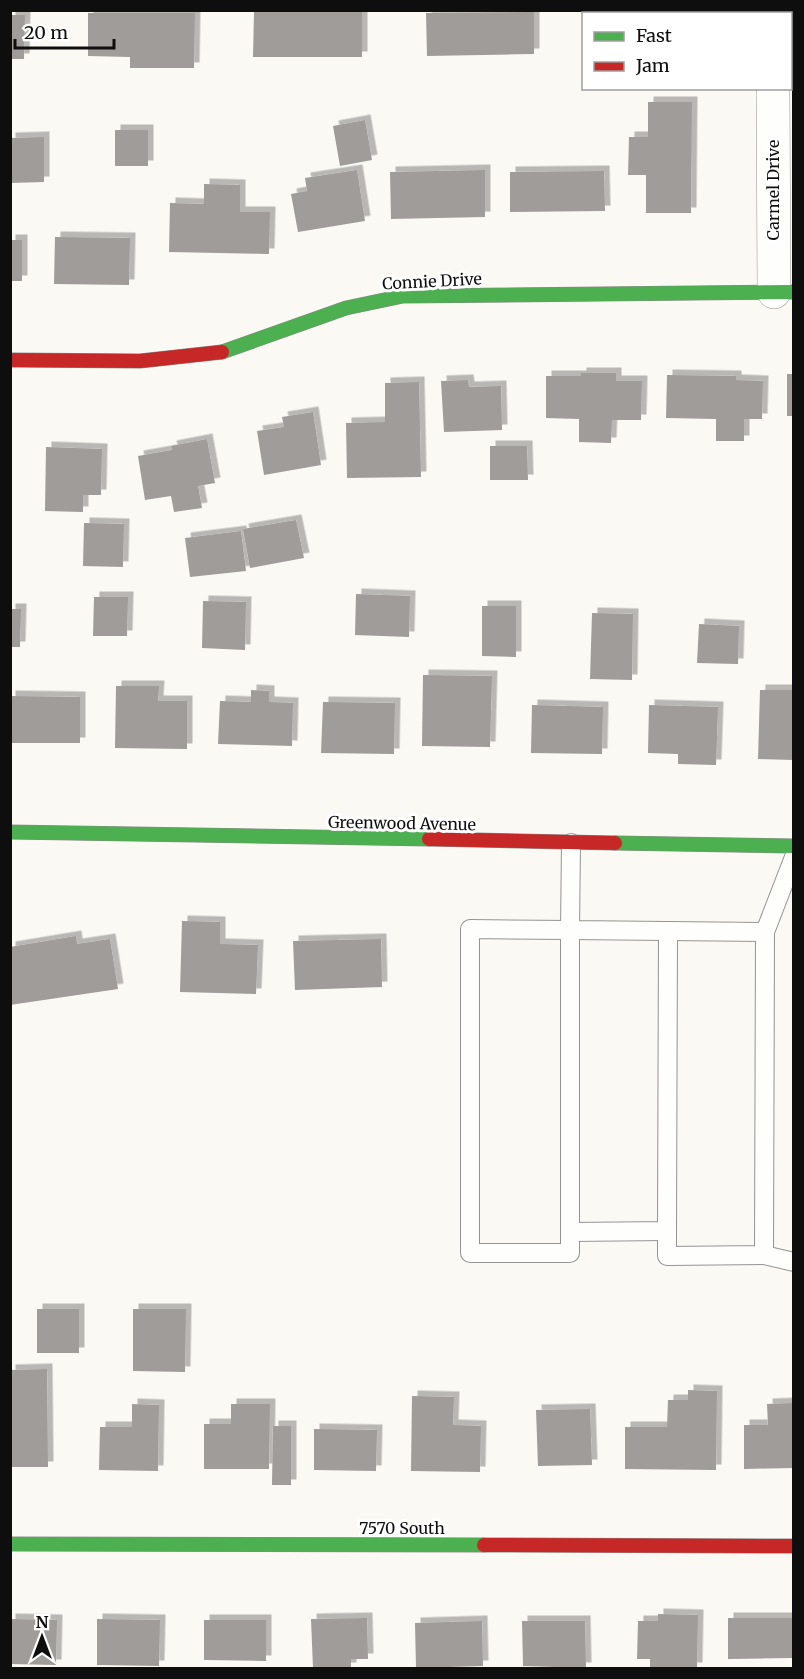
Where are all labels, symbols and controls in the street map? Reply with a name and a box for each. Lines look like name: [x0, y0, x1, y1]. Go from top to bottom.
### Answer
scale bar: [15, 12, 114, 50]
legend: [582, 12, 792, 90]
text: 20 m: [24, 21, 68, 44]
text: Fast: [636, 24, 672, 47]
text: Jam: [635, 54, 670, 77]
street label: Carmel Drive: [763, 140, 783, 240]
street label: Connie Drive: [382, 268, 482, 294]
street label: Greenwood Avenue: [328, 812, 476, 834]
street label: 7570 South: [359, 1518, 445, 1538]
north arrow: [12, 1607, 72, 1667]
text: N: [36, 1612, 49, 1632]

